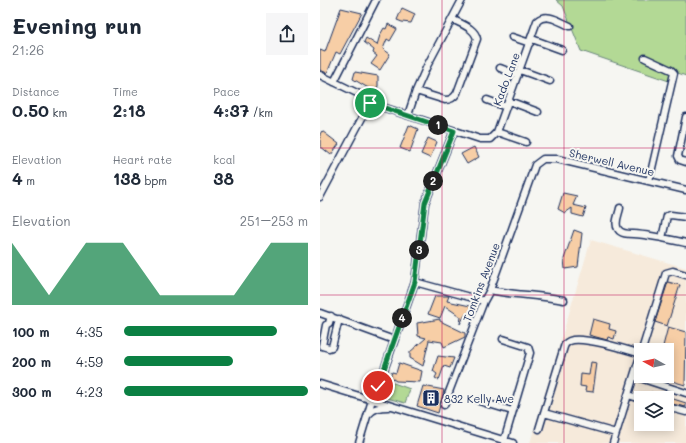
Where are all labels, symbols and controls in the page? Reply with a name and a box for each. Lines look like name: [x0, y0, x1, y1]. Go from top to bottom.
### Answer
text: Evening run: [12, 11, 142, 40]
button: share: [266, 13, 308, 55]
text: 21:26: [12, 41, 44, 58]
street label: Kado Lane: [489, 50, 523, 108]
text: Distance: [12, 84, 59, 99]
text: Time: [113, 84, 138, 99]
text: Pace: [213, 84, 240, 99]
pin: [353, 86, 387, 120]
icon: arrive: [359, 92, 381, 114]
text: 0.50: [12, 99, 49, 121]
text: 2:18: [113, 99, 146, 121]
text: 4:37: [213, 99, 249, 121]
text: km: [49, 105, 67, 120]
text: /km: [249, 105, 273, 120]
pin: 1: [428, 115, 448, 135]
text: 1: [436, 117, 440, 132]
street label: Sherwell Avenue: [568, 145, 656, 179]
text: Elevation: [12, 152, 61, 167]
text: Heart rate: [113, 152, 172, 167]
text: kcal: [213, 152, 235, 167]
text: 4: [12, 167, 23, 189]
text: 138: [113, 167, 141, 189]
text: 38: [213, 167, 234, 189]
pin: 2: [423, 171, 443, 191]
text: m: [23, 173, 35, 188]
text: bpm: [141, 173, 167, 188]
text: 2: [430, 173, 436, 188]
text: Elevation: [12, 212, 70, 229]
text: 251–253 m: [240, 212, 308, 229]
pin: 3: [409, 240, 429, 260]
street label: Tomkins Avenue: [459, 240, 503, 324]
text: 3: [416, 242, 422, 257]
pin: 4: [392, 308, 412, 328]
text: 4: [399, 310, 405, 325]
text: 100 m: [12, 323, 49, 340]
text: 4:35: [76, 323, 103, 340]
north arrow: [634, 343, 674, 383]
map controls: [634, 343, 674, 431]
text: 200 m: [12, 353, 51, 370]
text: 4:59: [76, 353, 103, 370]
pin: [361, 369, 395, 403]
icon: check: [367, 375, 389, 397]
text: 300 m: [12, 383, 52, 400]
text: 4:23: [76, 383, 103, 400]
building icon: 832 Kelly Ave: [421, 388, 441, 408]
place label: 832 Kelly Ave: [444, 391, 514, 406]
button: layers: [634, 391, 674, 431]

